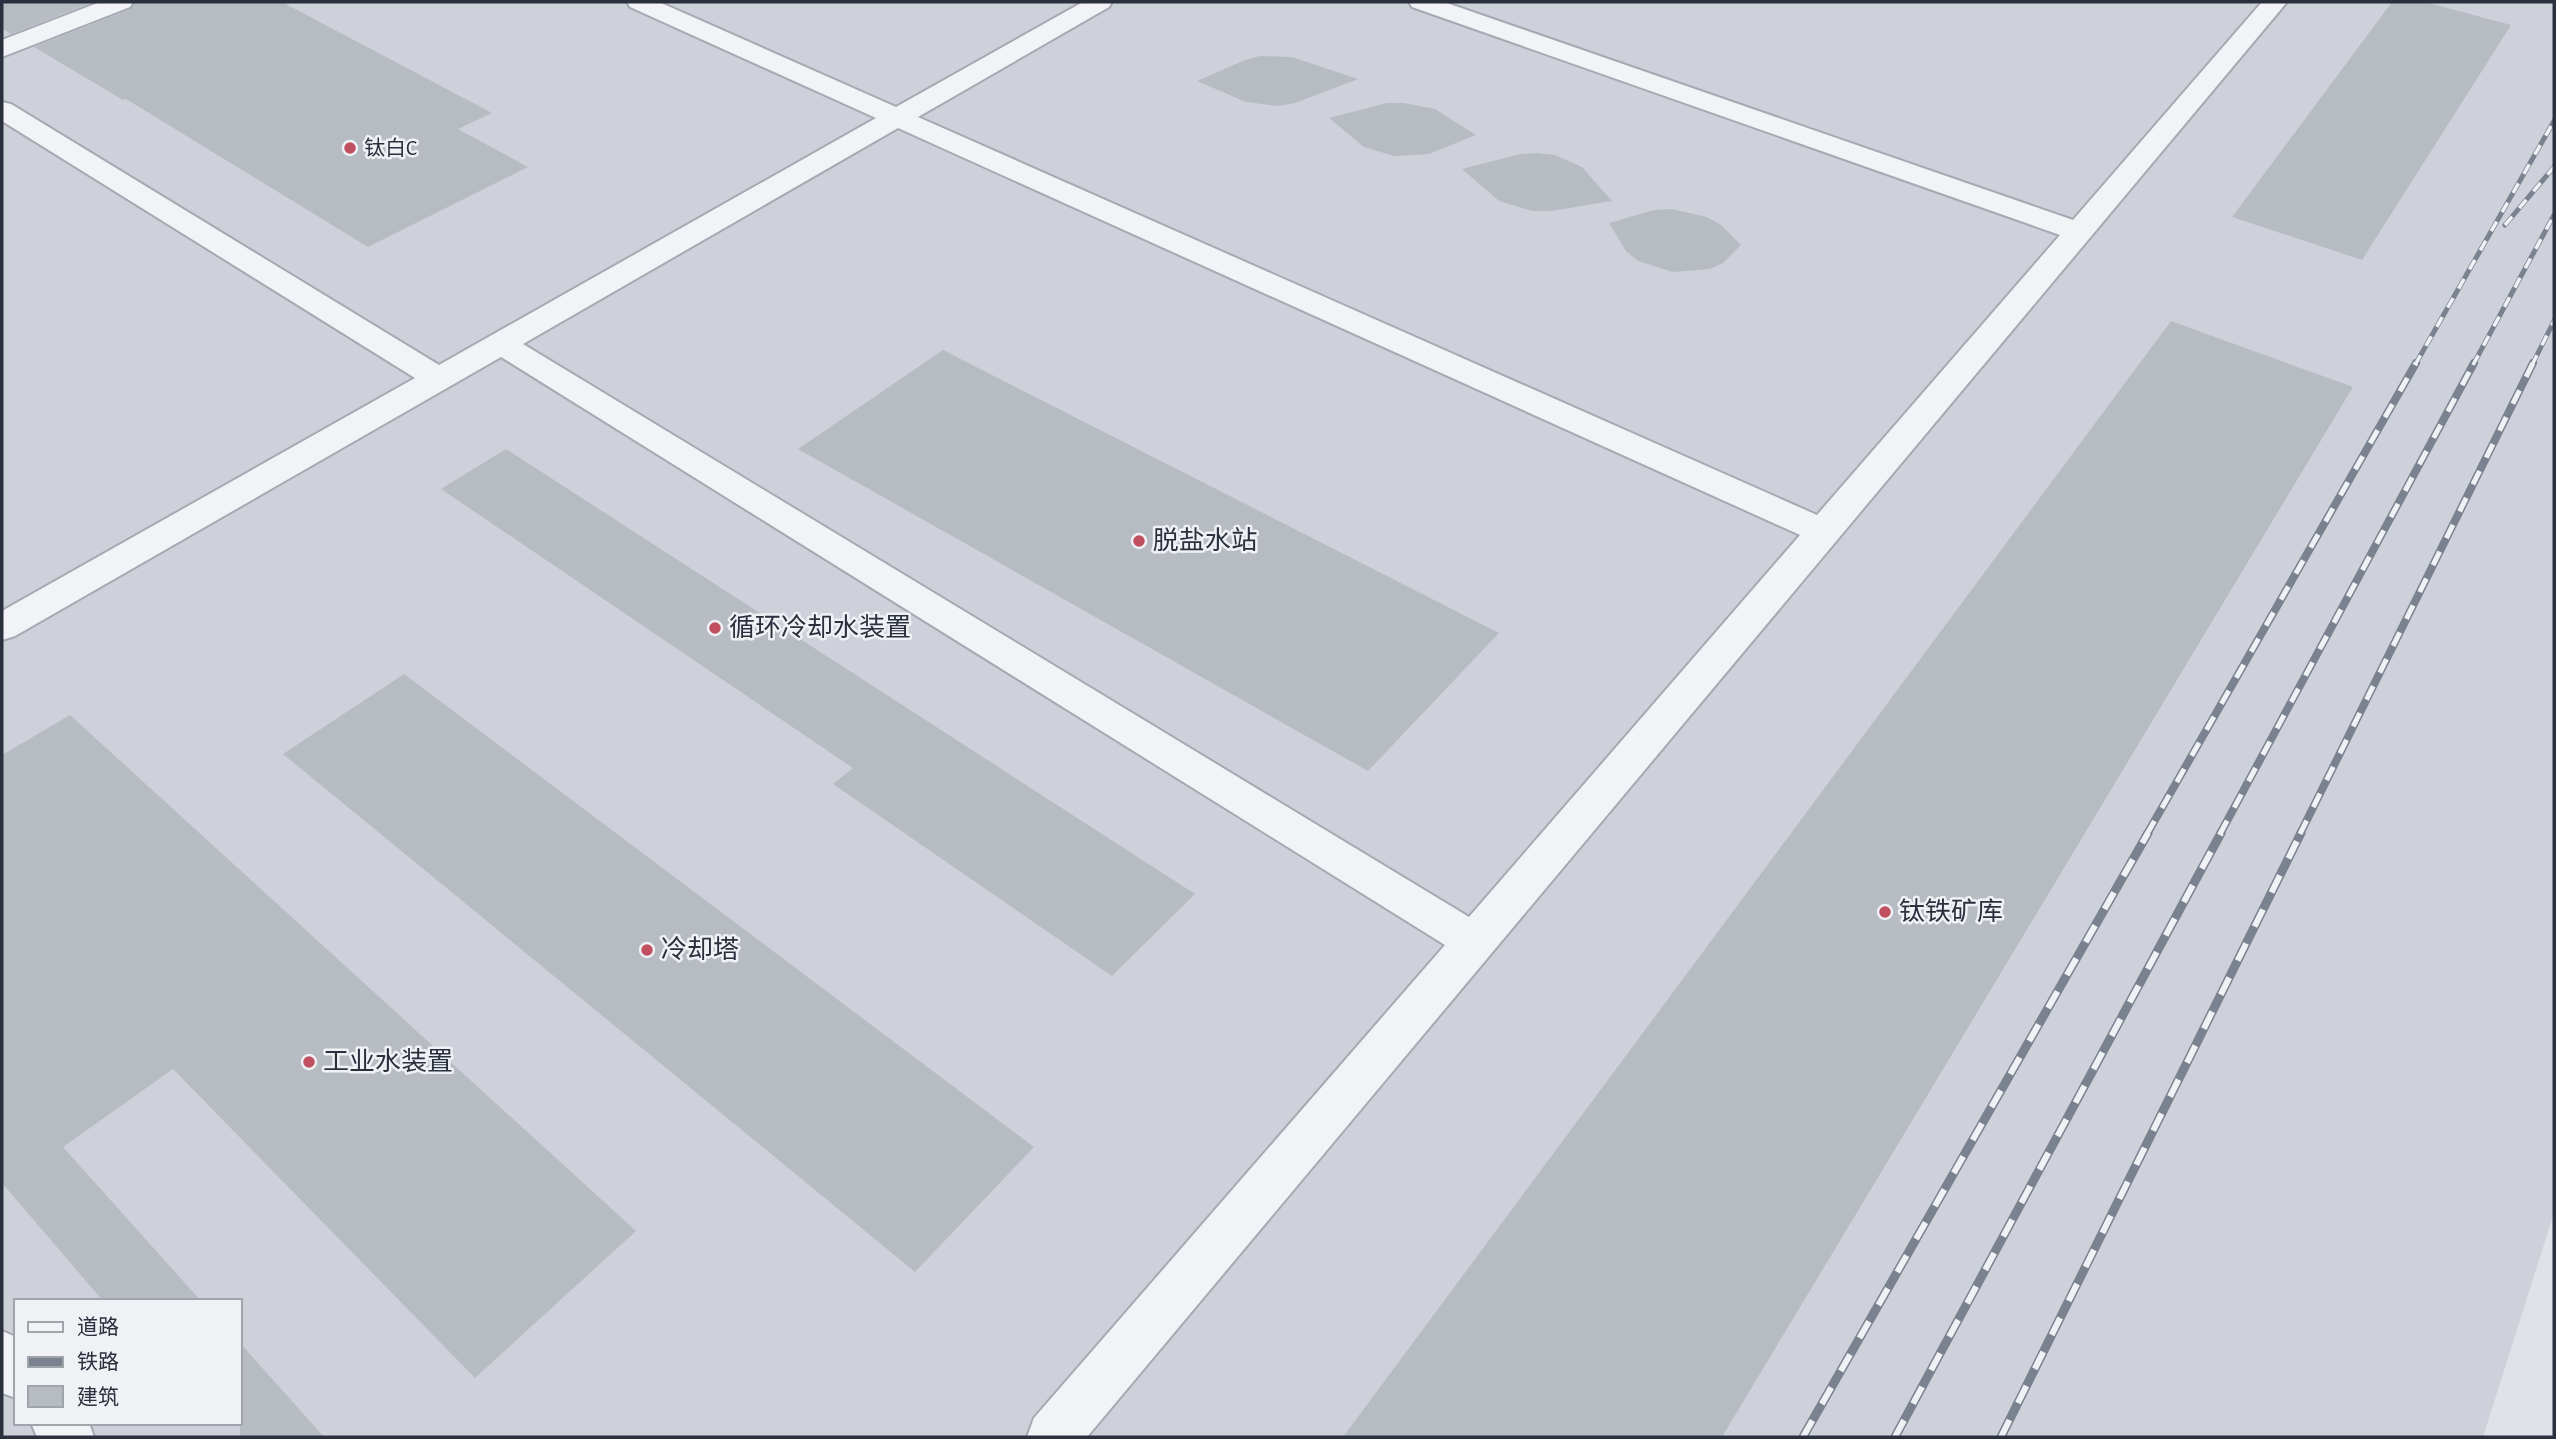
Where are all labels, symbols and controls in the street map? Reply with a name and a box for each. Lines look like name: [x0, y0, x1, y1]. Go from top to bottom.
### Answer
place label: 钛白C: [364, 137, 417, 159]
marker: 钛白C: [342, 140, 358, 156]
place label: 脱盐水站: [1153, 526, 1257, 554]
marker: 脱盐水站: [1131, 533, 1147, 549]
place label: 循环冷却水装置: [729, 614, 911, 641]
marker: 循环冷却水装置: [707, 620, 723, 636]
place label: 钛铁矿库: [1899, 898, 2003, 925]
marker: 钛铁矿库: [1877, 904, 1893, 920]
place label: 冷却塔: [661, 936, 739, 963]
marker: 冷却塔: [639, 942, 655, 958]
place label: 工业水装置: [323, 1048, 453, 1075]
marker: 工业水装置: [301, 1054, 317, 1070]
legend: [14, 1299, 242, 1425]
text: 道路: [77, 1316, 119, 1338]
text: 铁路: [77, 1351, 119, 1373]
text: 建筑: [77, 1386, 119, 1408]

